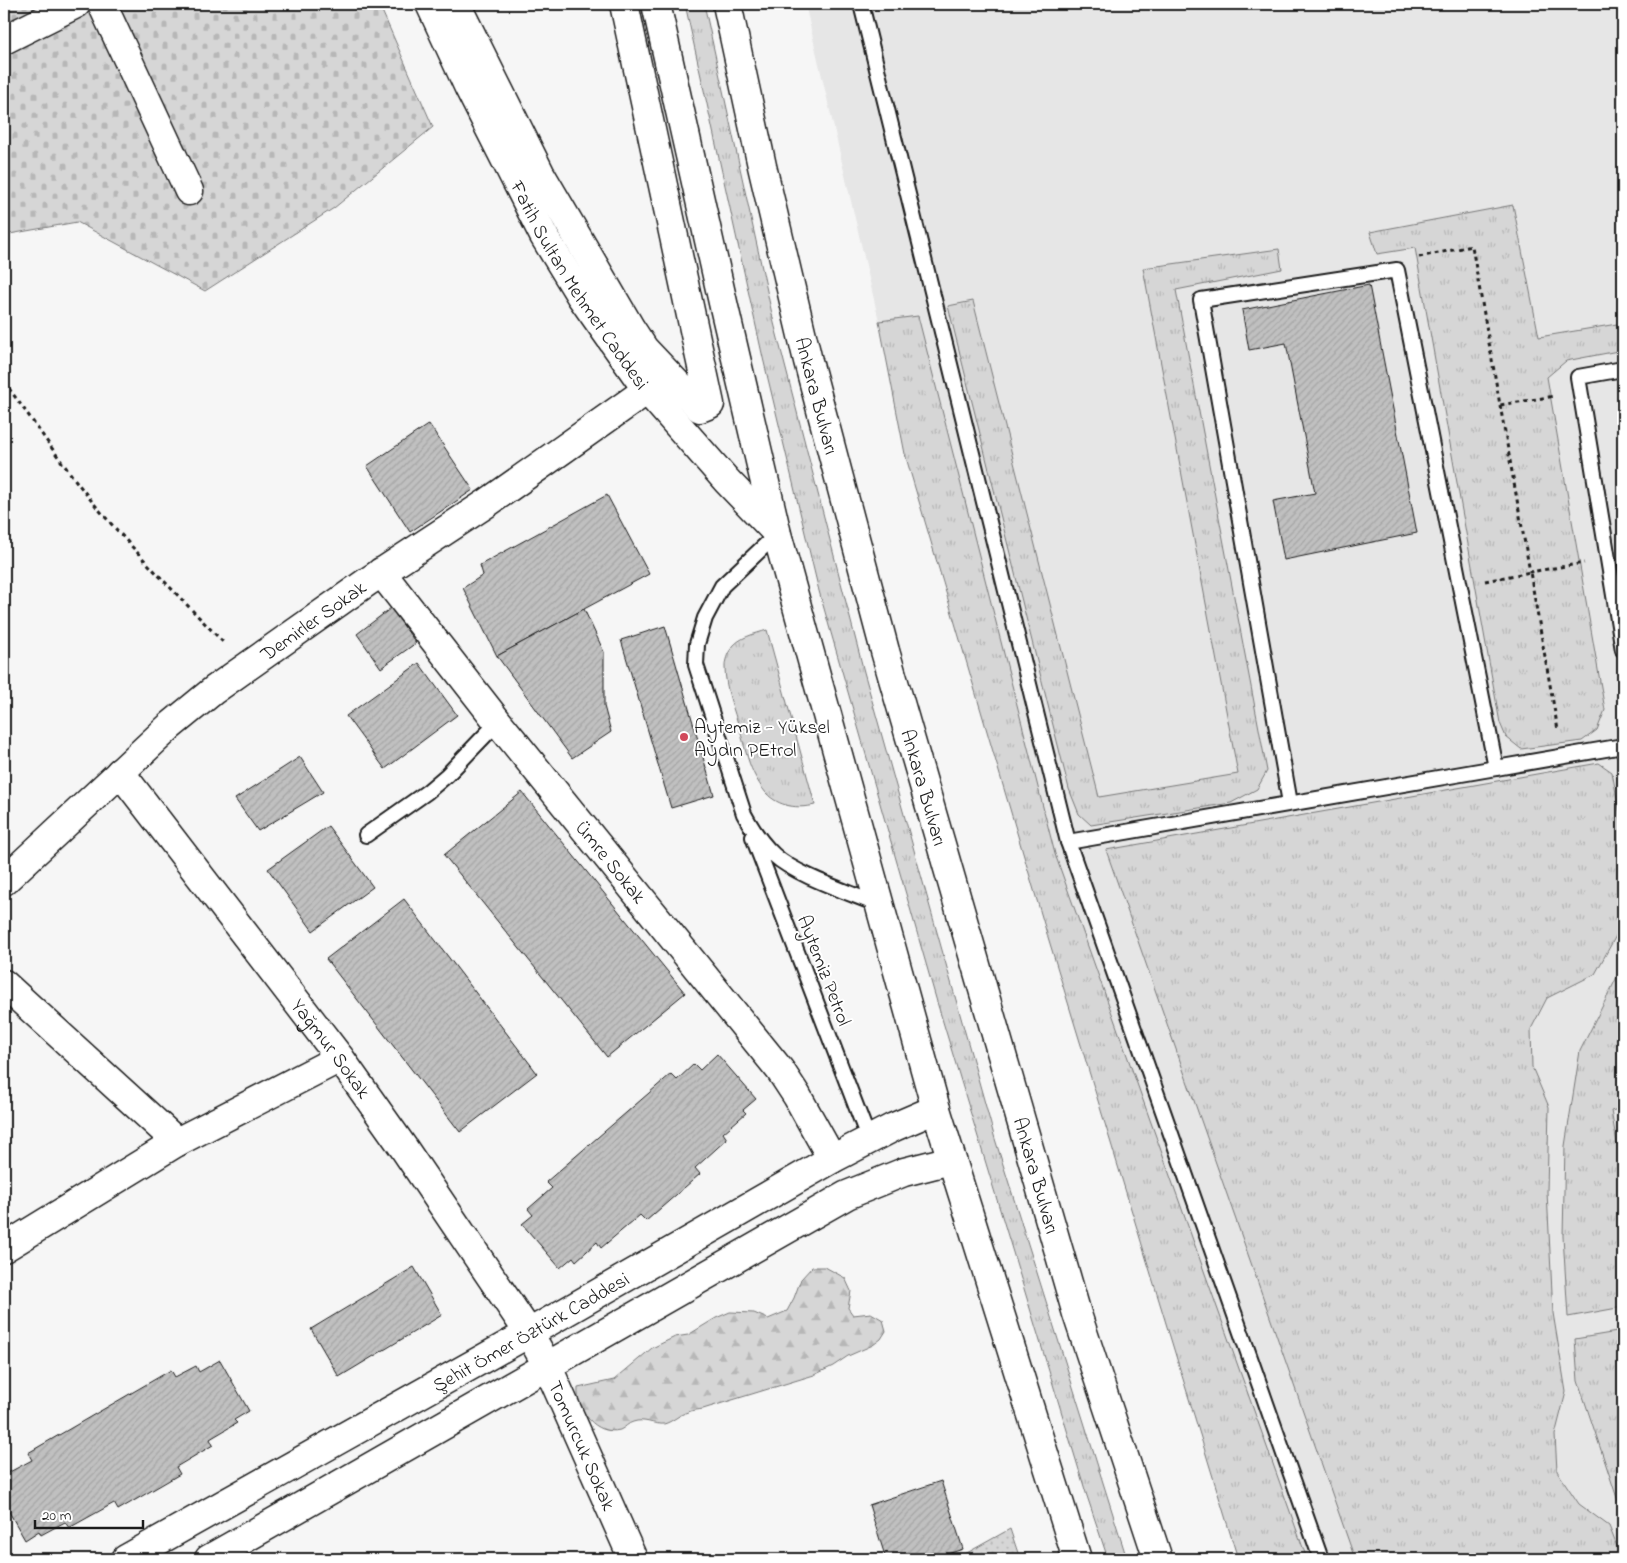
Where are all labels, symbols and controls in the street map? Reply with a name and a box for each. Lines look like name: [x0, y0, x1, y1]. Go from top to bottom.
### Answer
street label: Fatih Sultan Mehmet Caddesi: [501, 175, 655, 397]
street label: Ankara Bulvarı: [786, 335, 844, 458]
street label: Demirler Sokak: [255, 575, 373, 670]
place label: Aytemiz - Yüksel Aydın PEtrol: [694, 714, 830, 766]
street label: Ankara Bulvarı: [891, 726, 953, 850]
marker: Aytemiz - Yüksel Aydın PEtrol: [678, 731, 690, 743]
street label: Ümre Sokak: [567, 816, 652, 911]
street label: Aytemiz Petrol: [788, 911, 857, 1031]
street label: Yağmur Sokak: [283, 994, 377, 1106]
street label: Ankara Bulvarı: [1004, 1114, 1065, 1238]
street label: Şehit Ömer Öztürk Caddesi: [428, 1266, 636, 1401]
street label: Tomurcuk Sokak: [539, 1377, 622, 1516]
scale bar: [35, 1498, 142, 1530]
text: 20 m: [42, 1505, 72, 1527]

